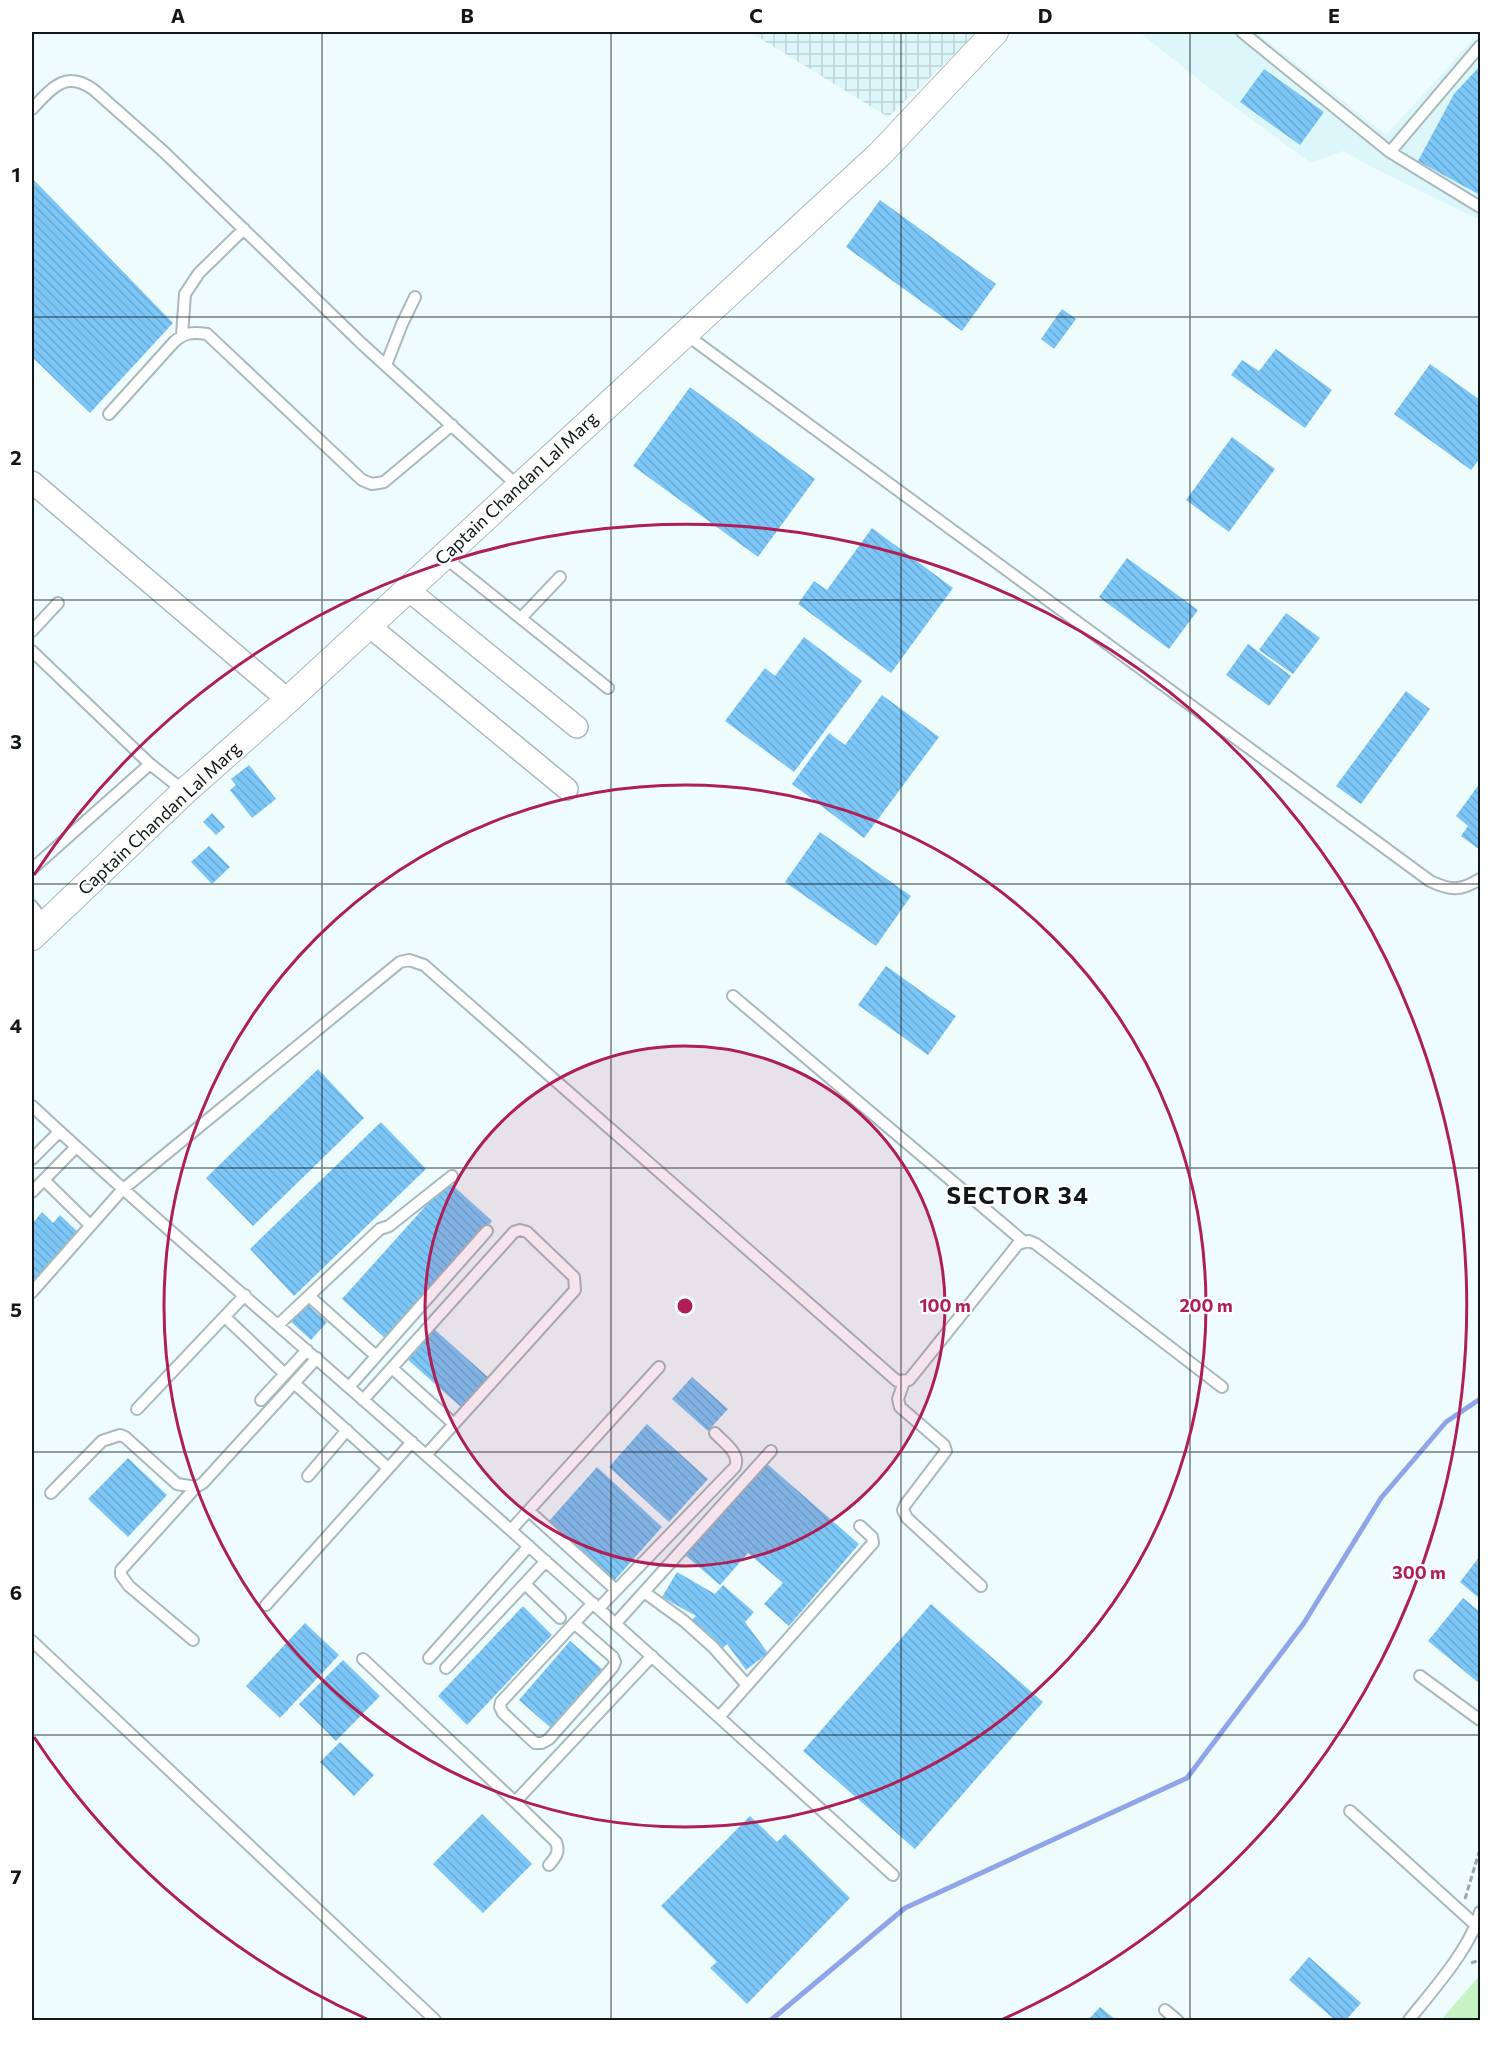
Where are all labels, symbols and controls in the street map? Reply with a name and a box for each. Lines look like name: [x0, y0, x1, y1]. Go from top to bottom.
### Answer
text: A: [171, 3, 185, 27]
text: B: [460, 3, 474, 27]
text: C: [749, 3, 763, 27]
text: D: [1038, 3, 1052, 27]
text: E: [1328, 3, 1340, 27]
text: 1: [11, 162, 21, 186]
street label: Captain Chandan Lal Marg: [430, 407, 602, 569]
text: 2: [10, 445, 22, 469]
text: 3: [10, 729, 22, 753]
street label: Captain Chandan Lal Marg: [73, 737, 245, 899]
text: 4: [10, 1013, 22, 1037]
district label: SECTOR 34: [946, 1180, 1090, 1209]
text: 100 m: [919, 1294, 971, 1316]
text: 200 m: [1179, 1294, 1233, 1316]
centre of rings: [675, 1296, 695, 1316]
text: 5: [10, 1297, 22, 1321]
text: 300 m: [1392, 1561, 1446, 1583]
text: 6: [10, 1580, 22, 1604]
text: 7: [11, 1864, 22, 1888]

